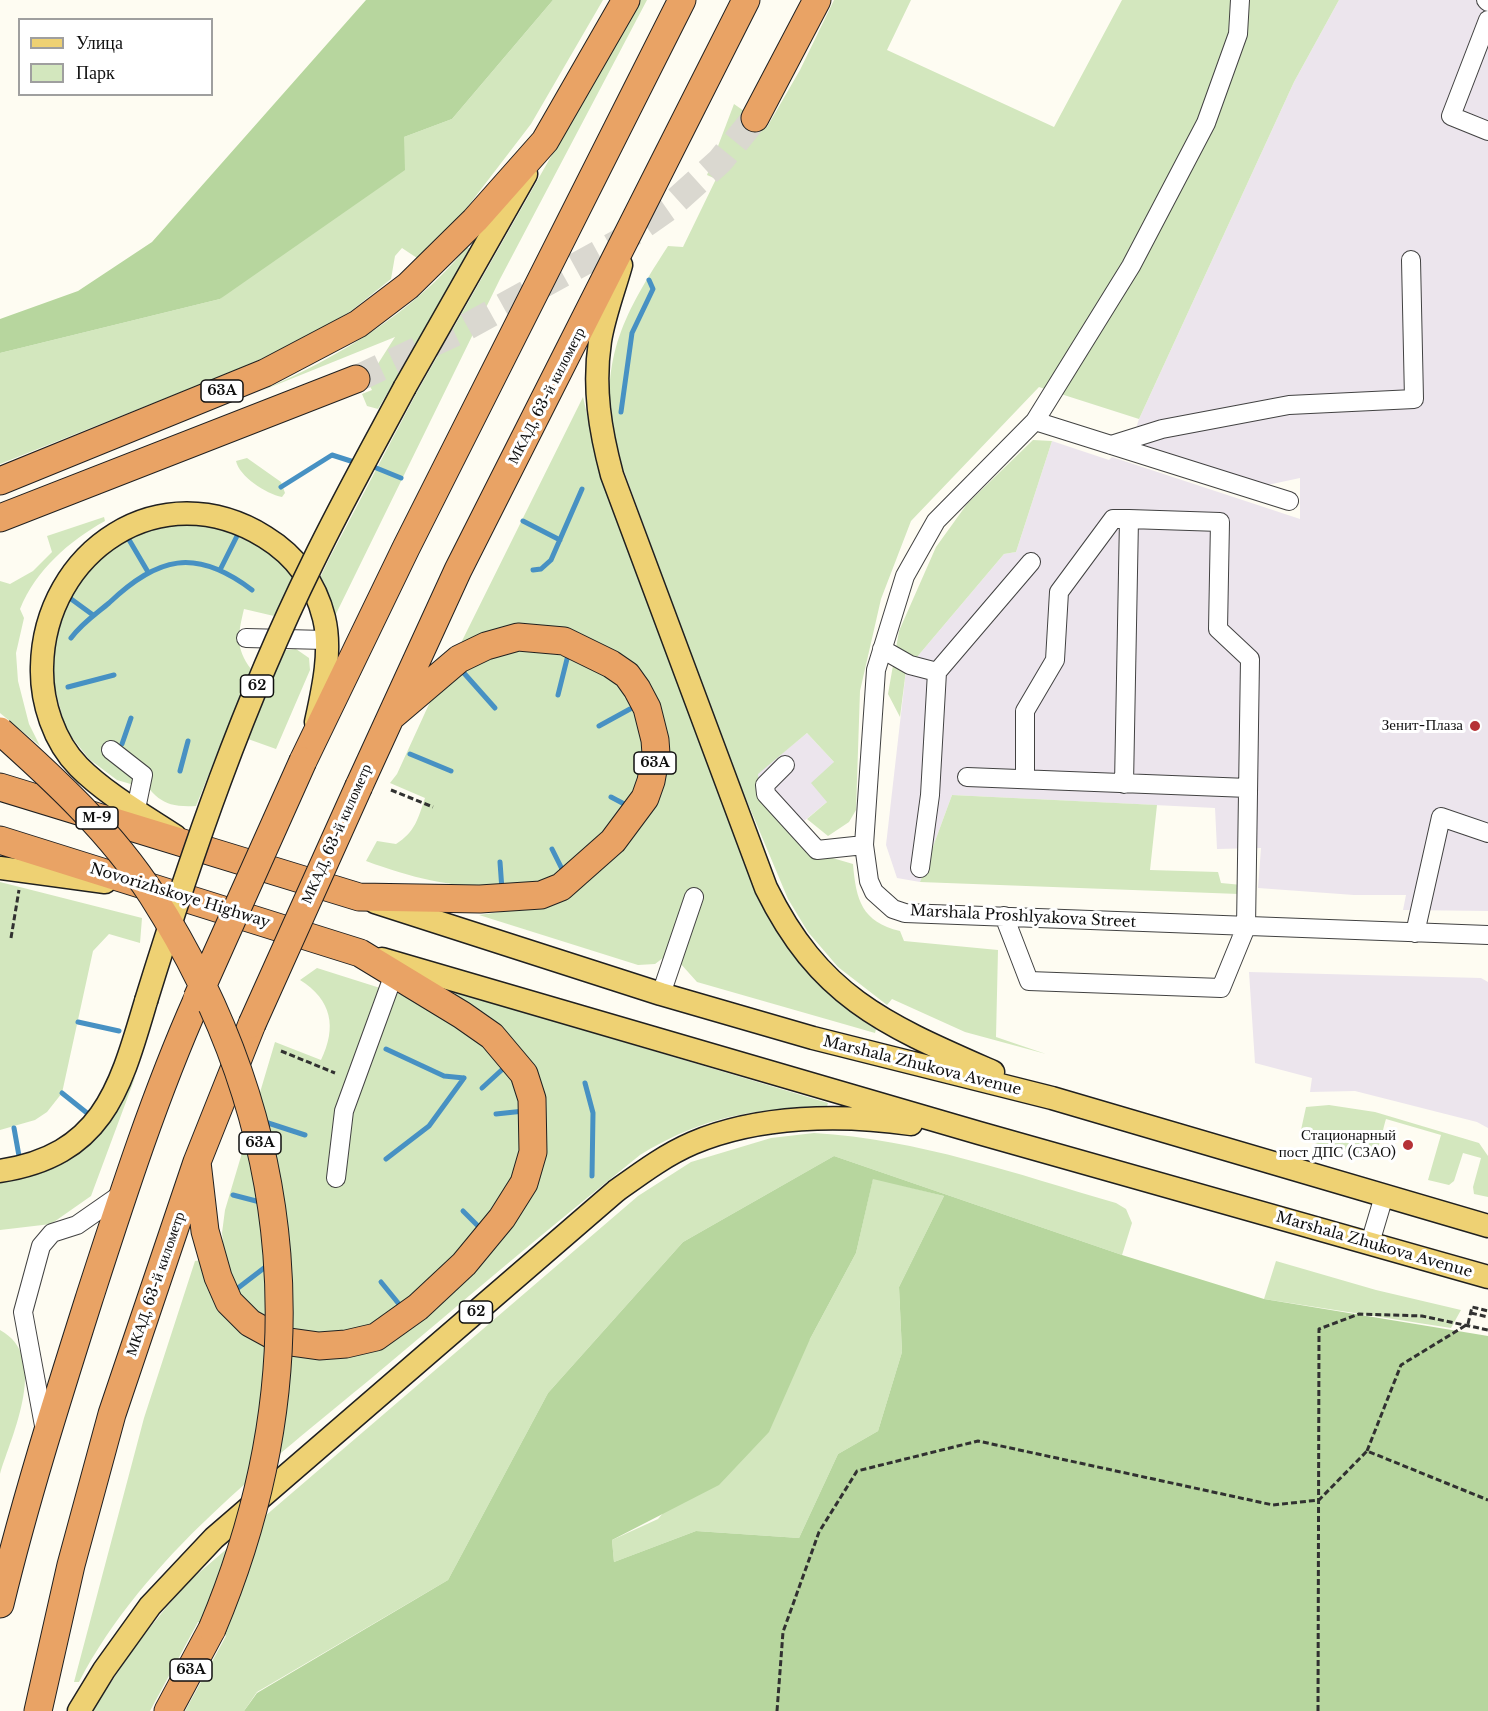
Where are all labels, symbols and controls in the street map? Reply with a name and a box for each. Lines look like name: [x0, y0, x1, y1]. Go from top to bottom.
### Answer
legend: [18, 18, 213, 96]
text: Улица: [76, 32, 123, 54]
text: Парк: [76, 62, 115, 84]
street label: МКАД, 63-й километр: [505, 324, 589, 468]
road number: 63A: [201, 380, 243, 402]
road number: 62: [240, 675, 274, 697]
place label: Зенит-Плаза: [1382, 717, 1463, 735]
marker: Зенит-Плаза: [1468, 719, 1482, 733]
road number: 63A: [634, 752, 676, 774]
street label: МКАД, 63-й километр: [298, 761, 376, 907]
road number: М-9: [76, 807, 118, 829]
street label: Novorizhskoye Highway: [88, 860, 272, 932]
street label: Marshala Proshlyakova Street: [909, 902, 1137, 932]
street label: Marshala Zhukova Avenue: [821, 1033, 1023, 1099]
place label: Стационарный пост ДПС (СЗАО): [1279, 1127, 1396, 1162]
road number: 63A: [239, 1132, 281, 1154]
marker: Стационарный пост ДПС (СЗАО): [1401, 1138, 1415, 1152]
street label: Marshala Zhukova Avenue: [1274, 1208, 1474, 1282]
street label: МКАД, 63-й километр: [123, 1210, 189, 1358]
road number: 62: [460, 1301, 492, 1323]
road number: 63A: [170, 1659, 212, 1681]

